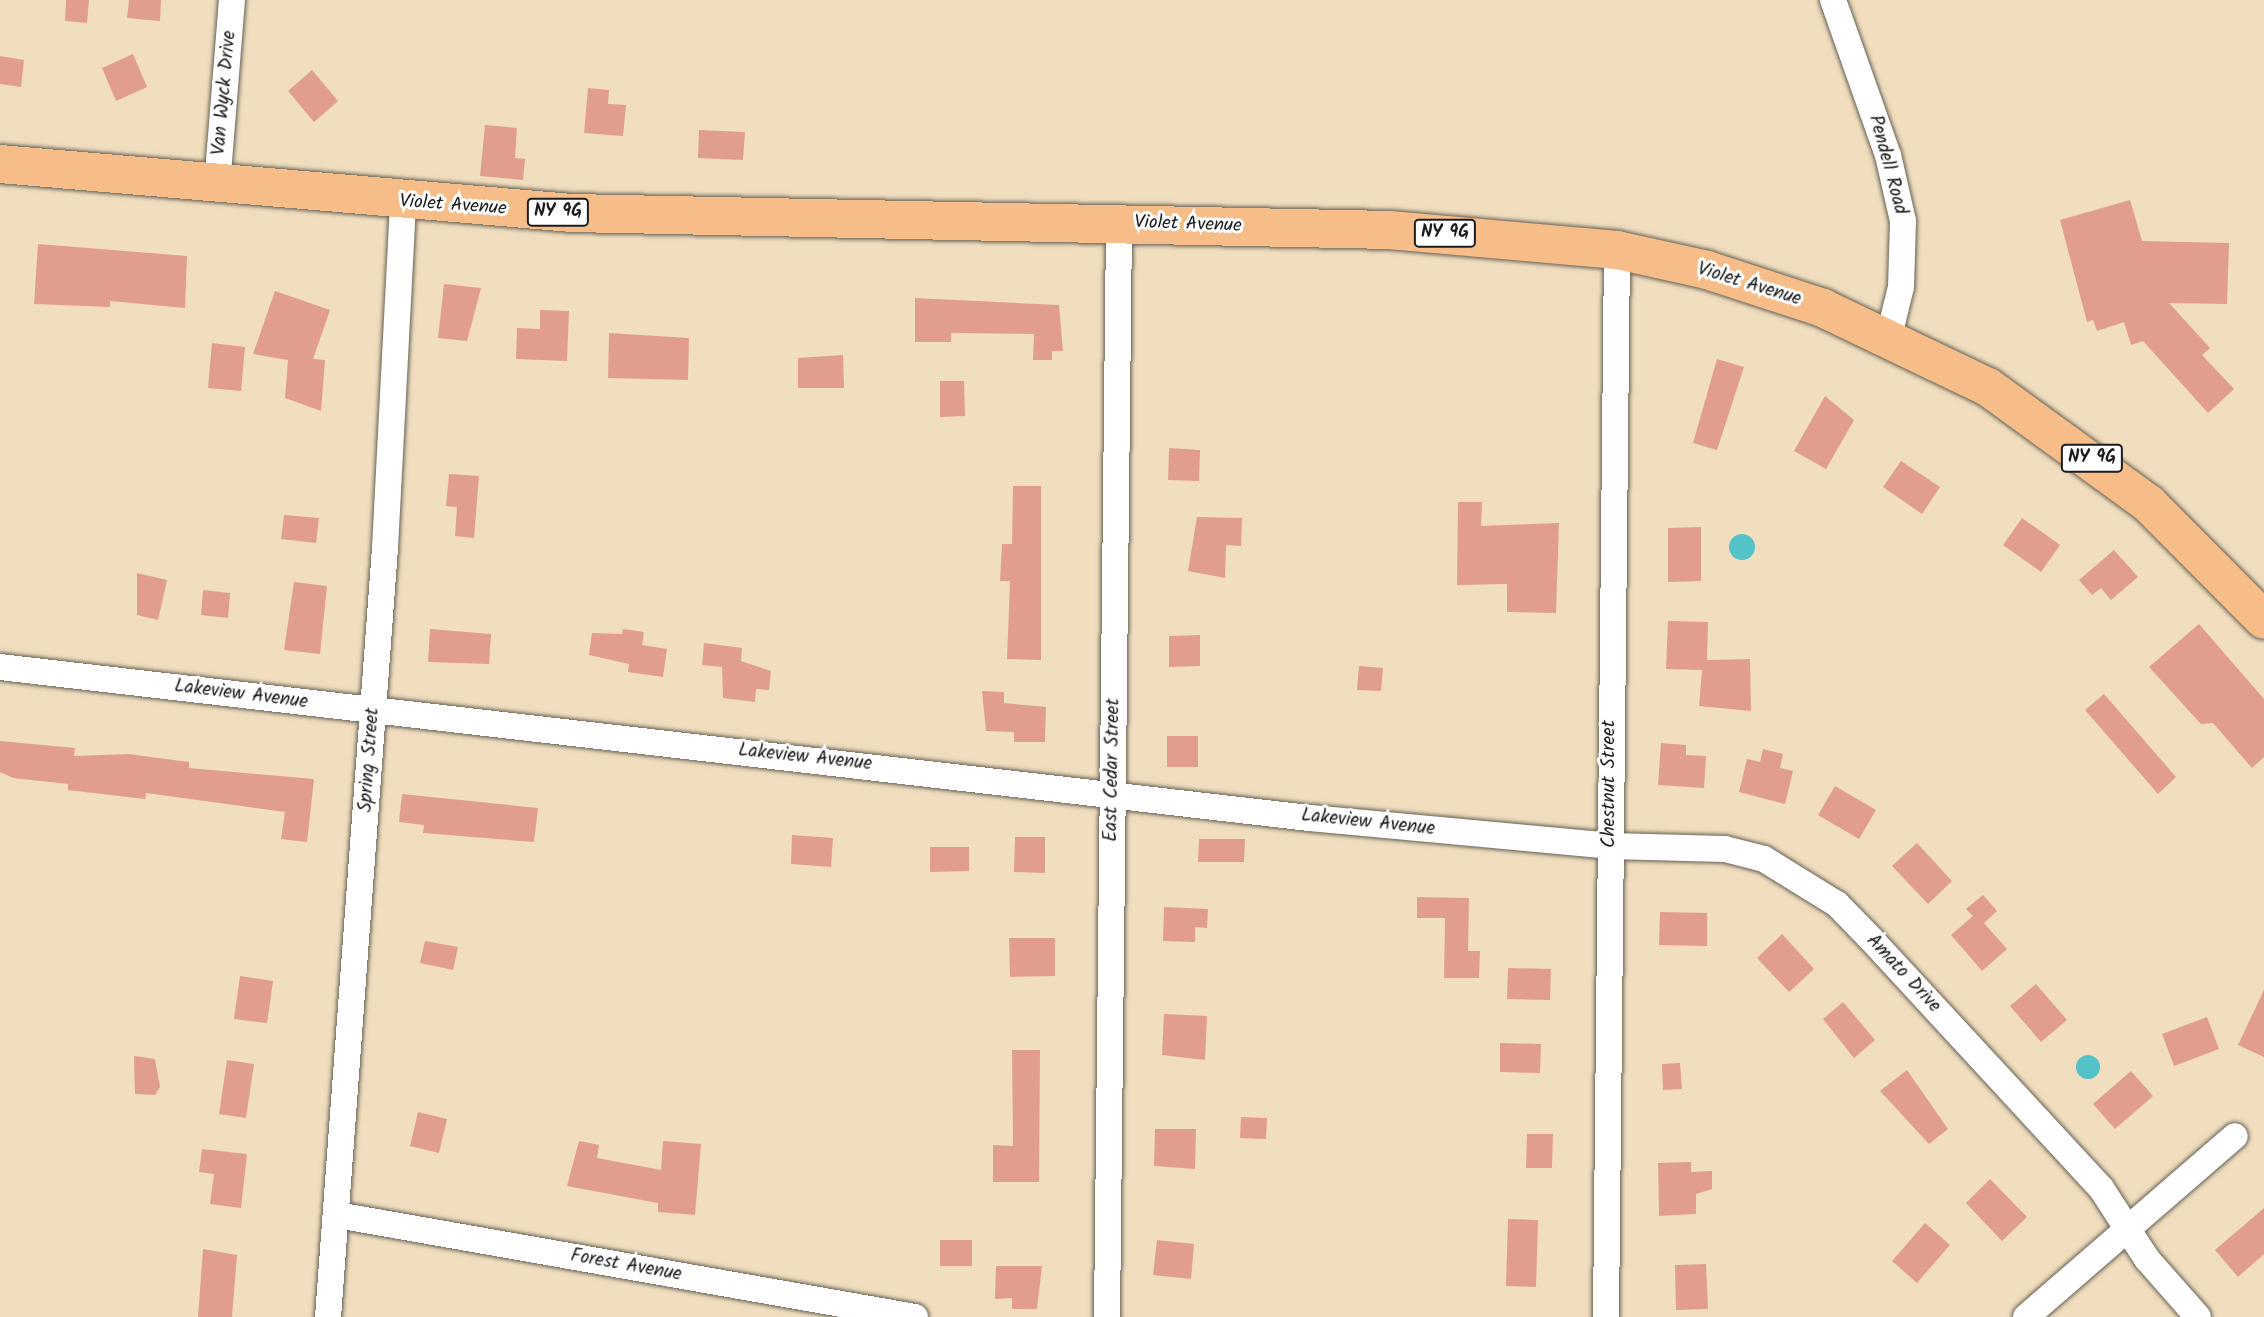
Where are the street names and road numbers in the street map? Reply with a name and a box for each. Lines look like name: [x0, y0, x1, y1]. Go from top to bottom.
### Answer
street label: Van Wyck Drive: [208, 30, 242, 156]
street label: Pendell Road: [1863, 113, 1911, 217]
street label: Violet Avenue: [399, 191, 507, 221]
road number: NY 9G: [526, 197, 590, 226]
street label: Violet Avenue: [1134, 212, 1242, 238]
road number: NY 9G: [1414, 218, 1476, 247]
street label: Violet Avenue: [1694, 258, 1804, 312]
road number: NY 9G: [2060, 444, 2124, 472]
street label: Lakeview Avenue: [173, 676, 309, 714]
street label: East Cedar Street: [1100, 698, 1126, 842]
street label: Spring Street: [355, 707, 385, 813]
street label: Chestnut Street: [1599, 720, 1621, 848]
street label: Lakeview Avenue: [737, 740, 873, 776]
street label: Lakeview Avenue: [1300, 805, 1436, 841]
street label: Amato Drive: [1861, 930, 1945, 1018]
street label: Forest Avenue: [569, 1245, 683, 1287]

